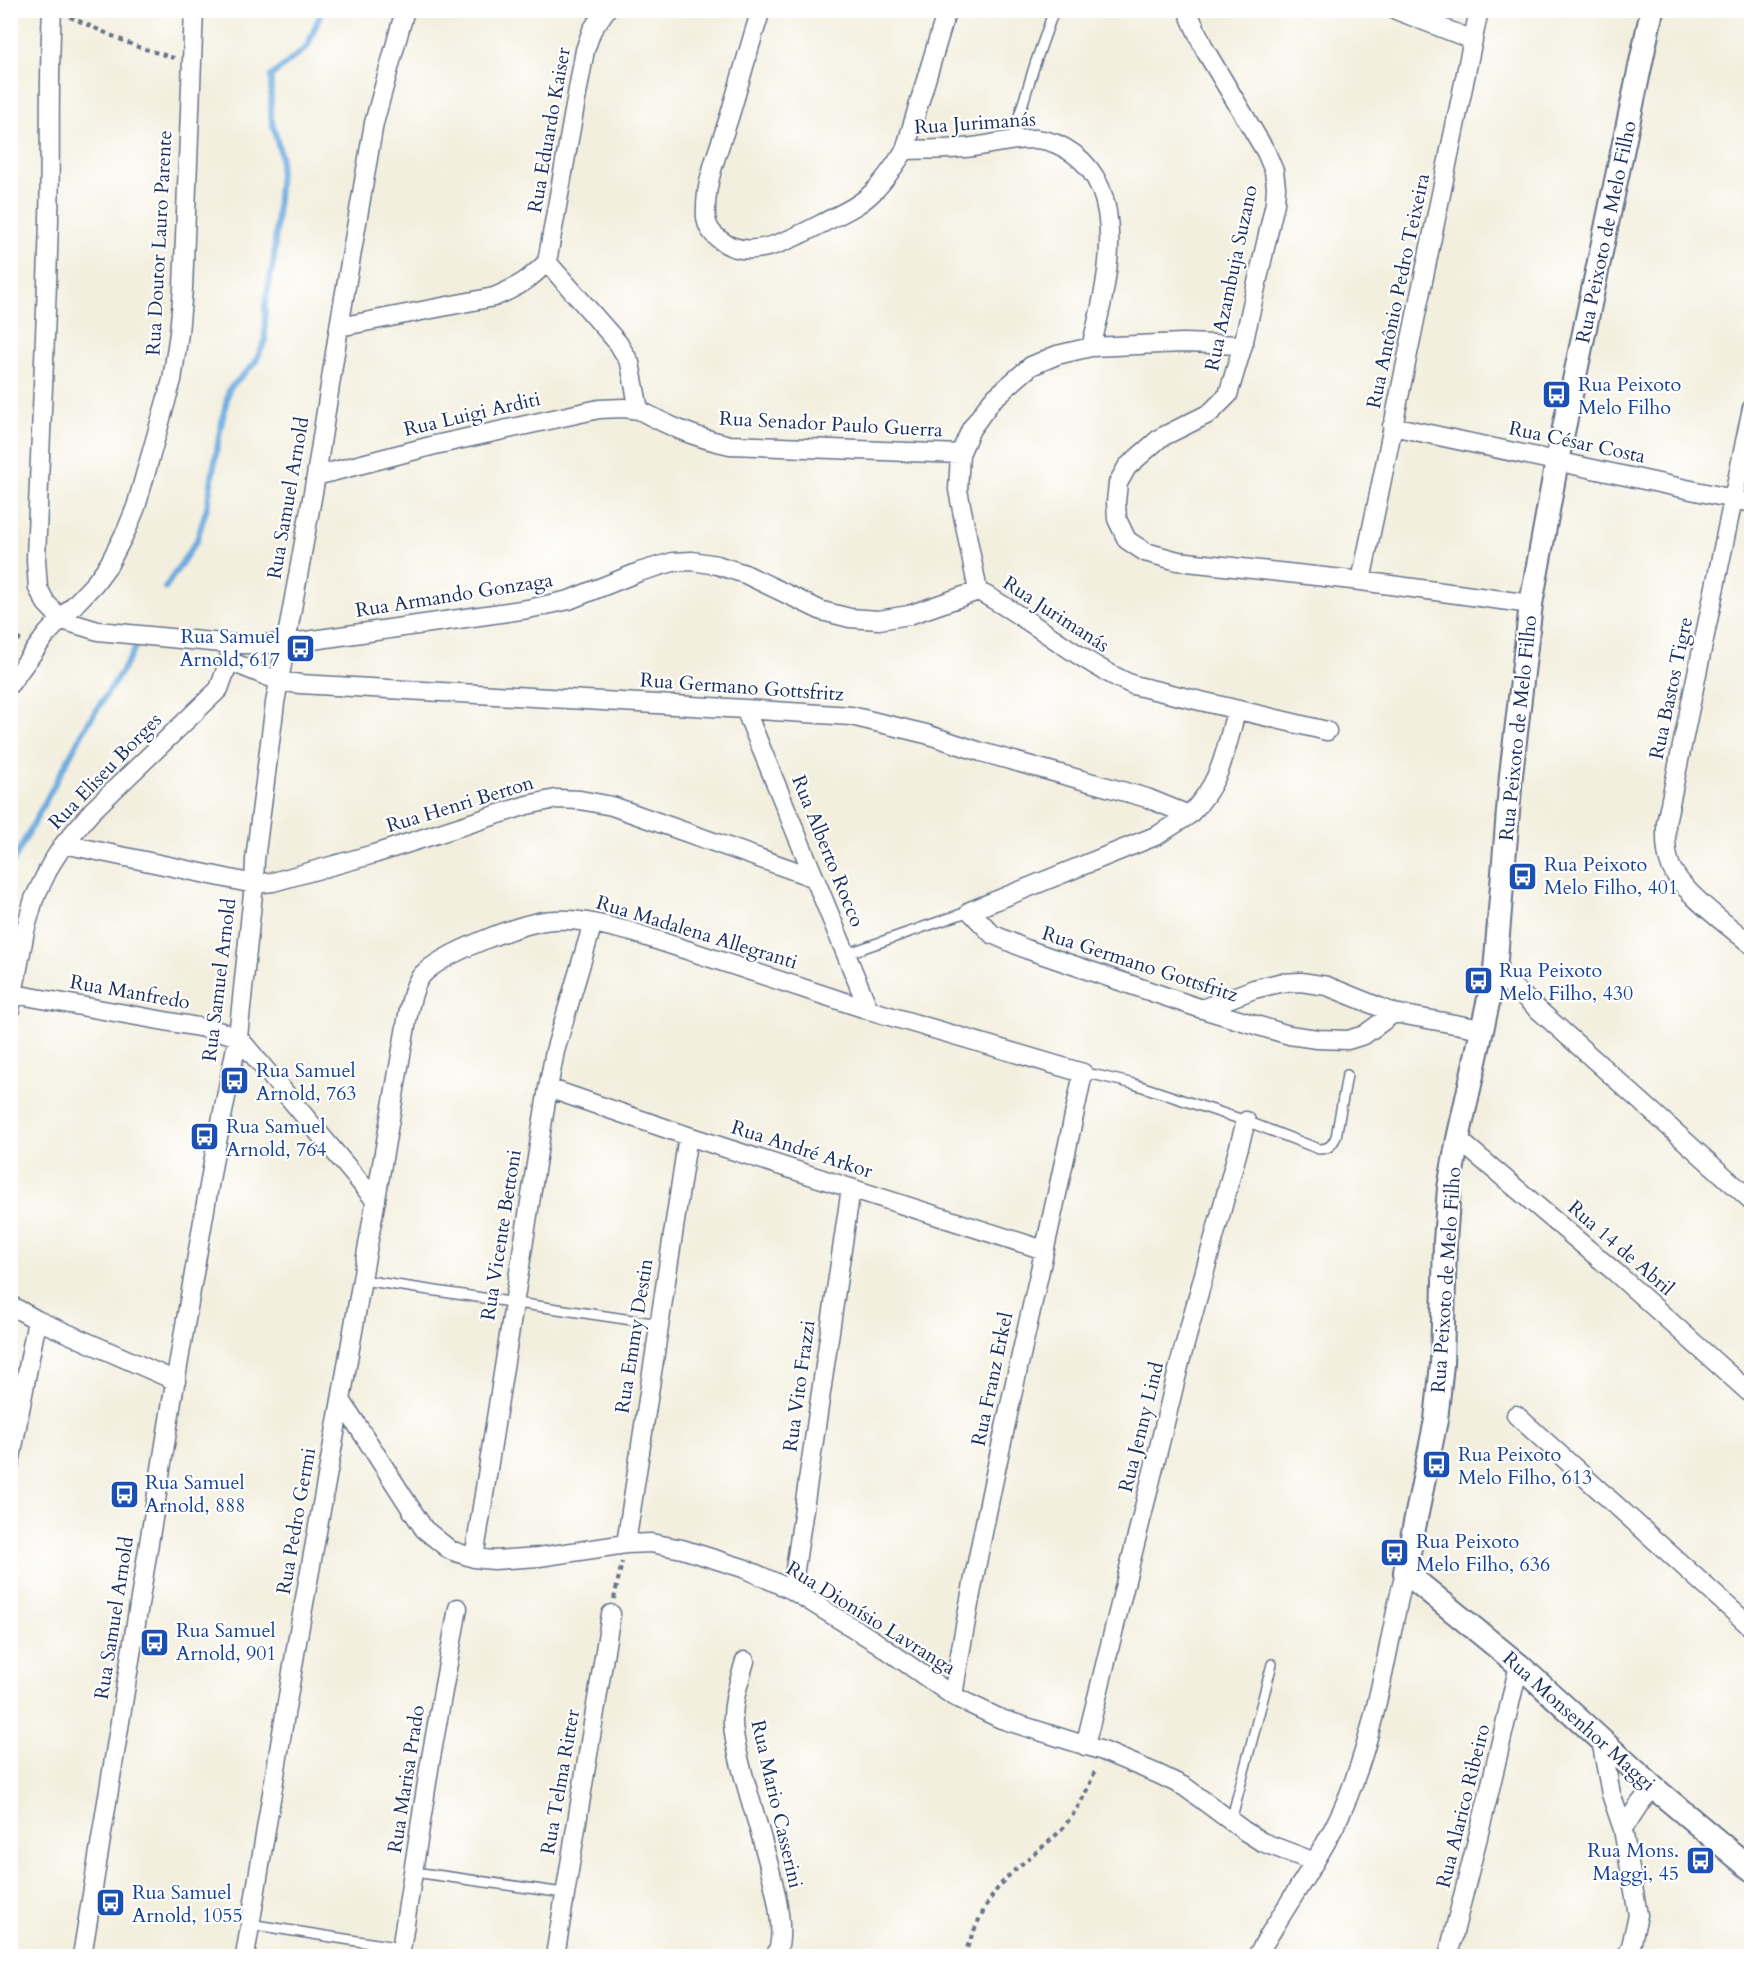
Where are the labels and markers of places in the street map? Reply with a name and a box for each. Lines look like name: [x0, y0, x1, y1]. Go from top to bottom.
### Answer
place label: Rua Peixoto Melo Filho: [1578, 371, 1681, 421]
bus stop icon: Rua Peixoto Melo Filho: [1541, 379, 1573, 411]
place label: Rua Samuel Arnold, 617: [179, 623, 280, 673]
bus stop icon: Rua Samuel Arnold, 617: [285, 632, 317, 664]
place label: Rua Peixoto Melo Filho, 401: [1544, 851, 1678, 901]
bus stop icon: Rua Peixoto Melo Filho, 401: [1507, 860, 1539, 892]
place label: Rua Peixoto Melo Filho, 430: [1499, 957, 1633, 1007]
bus stop icon: Rua Peixoto Melo Filho, 430: [1462, 965, 1494, 997]
place label: Rua Samuel Arnold, 763: [256, 1057, 357, 1107]
bus stop icon: Rua Samuel Arnold, 763: [219, 1065, 251, 1097]
place label: Rua Samuel Arnold, 764: [226, 1113, 327, 1163]
bus stop icon: Rua Samuel Arnold, 764: [189, 1121, 221, 1153]
place label: Rua Peixoto Melo Filho, 613: [1458, 1441, 1592, 1491]
bus stop icon: Rua Peixoto Melo Filho, 613: [1421, 1449, 1453, 1481]
place label: Rua Samuel Arnold, 888: [145, 1469, 246, 1519]
bus stop icon: Rua Samuel Arnold, 888: [108, 1478, 140, 1510]
place label: Rua Peixoto Melo Filho, 636: [1416, 1528, 1550, 1578]
bus stop icon: Rua Peixoto Melo Filho, 636: [1379, 1537, 1411, 1569]
place label: Rua Samuel Arnold, 901: [176, 1617, 277, 1667]
bus stop icon: Rua Samuel Arnold, 901: [139, 1626, 171, 1658]
place label: Rua Mons. Maggi, 45: [1587, 1837, 1679, 1887]
bus stop icon: Rua Mons. Maggi, 45: [1684, 1845, 1716, 1877]
place label: Rua Samuel Arnold, 1055: [132, 1879, 243, 1929]
bus stop icon: Rua Samuel Arnold, 1055: [95, 1887, 127, 1919]

